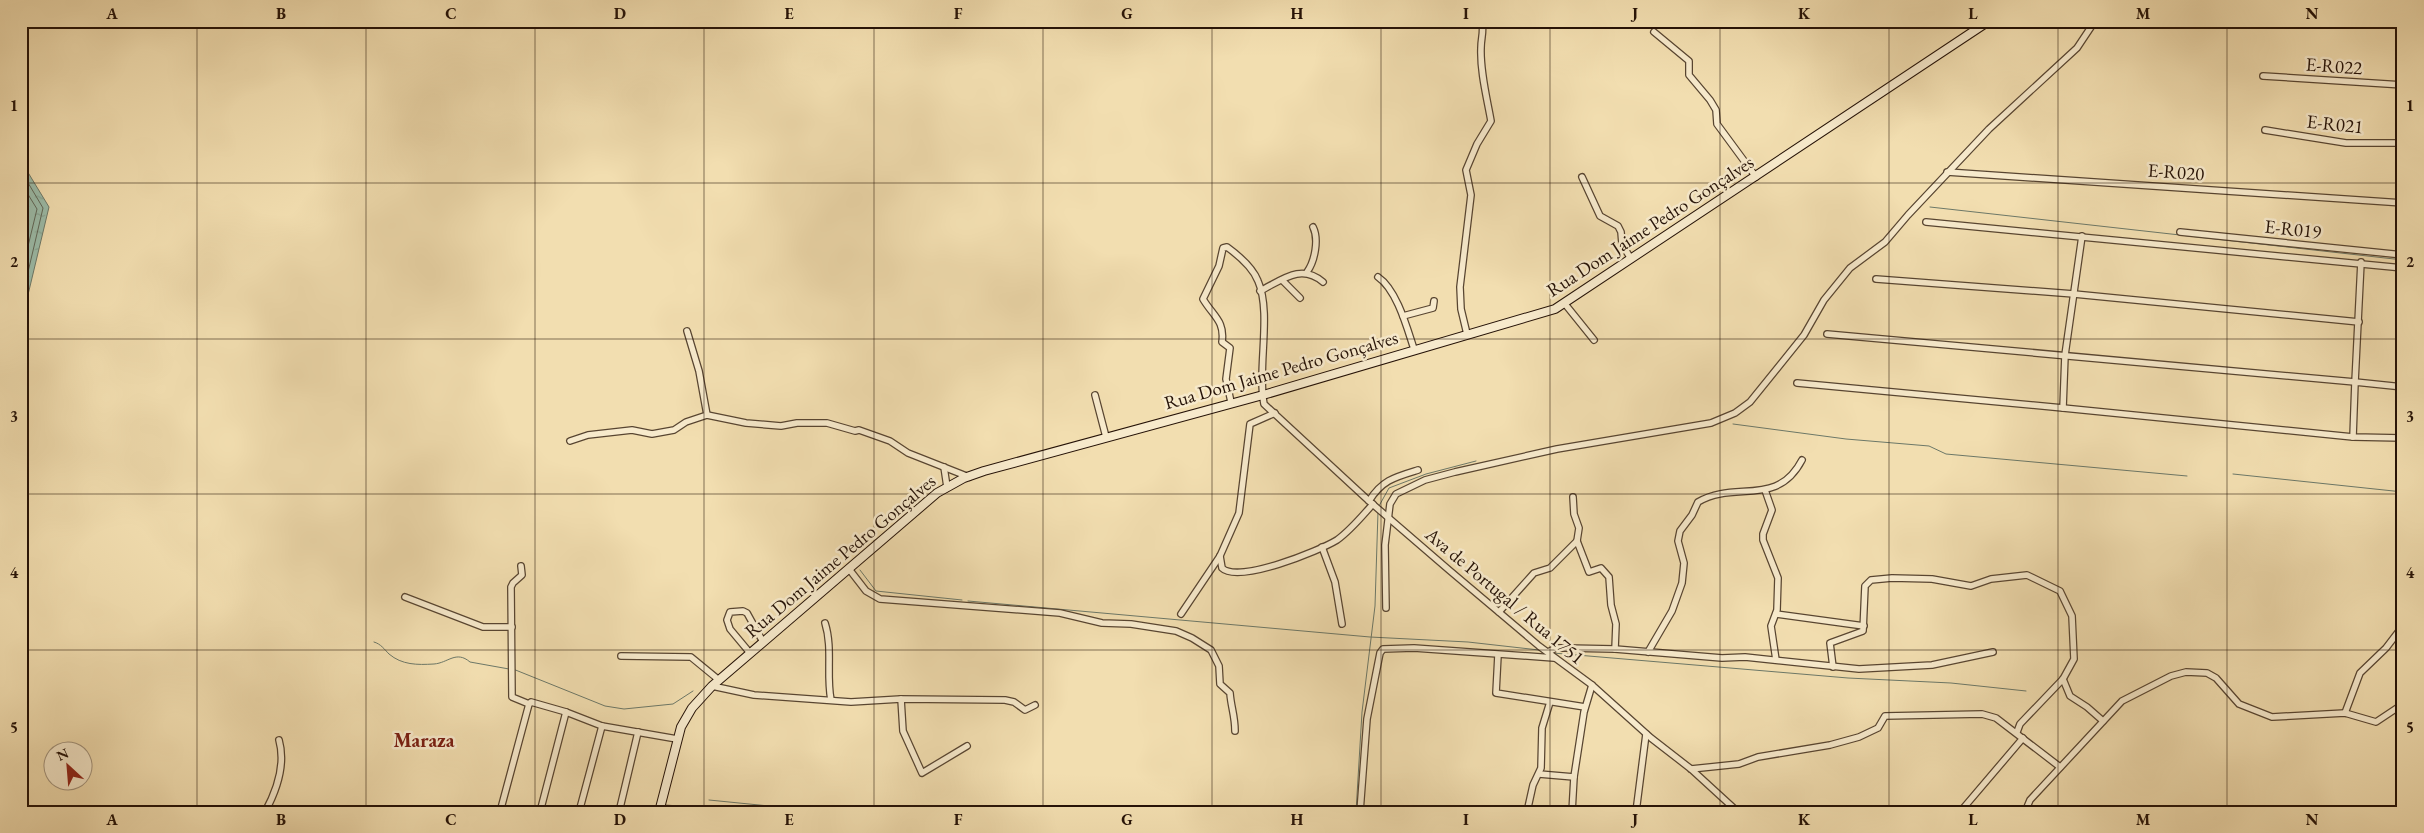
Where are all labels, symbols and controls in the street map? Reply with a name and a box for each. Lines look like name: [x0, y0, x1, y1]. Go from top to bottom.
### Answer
text: A: [105, 3, 118, 24]
text: B: [276, 3, 286, 24]
text: C: [445, 3, 457, 24]
text: D: [614, 3, 626, 24]
text: E: [784, 3, 794, 24]
text: F: [954, 3, 963, 24]
text: G: [1121, 3, 1133, 24]
text: H: [1291, 3, 1304, 24]
text: I: [1463, 3, 1469, 24]
text: J: [1630, 3, 1638, 24]
text: K: [1798, 3, 1811, 24]
text: L: [1968, 3, 1978, 24]
text: M: [2136, 3, 2151, 24]
text: N: [2306, 3, 2319, 24]
street label: E-R022: [2305, 52, 2363, 80]
text: 1: [10, 95, 18, 116]
text: 1: [2406, 95, 2414, 116]
street label: E-R021: [2305, 109, 2365, 139]
street label: Rua Dom Jaime Pedro Gonçalves: [1542, 150, 1758, 302]
street label: E-R020: [2147, 158, 2205, 186]
street label: E-R019: [2263, 214, 2323, 244]
text: 2: [10, 251, 19, 272]
text: 2: [2406, 251, 2415, 272]
street label: Rua Dom Jaime Pedro Gonçalves: [1161, 325, 1401, 415]
text: 3: [10, 406, 18, 427]
text: 3: [2406, 406, 2414, 427]
street label: Rua Dom Jaime Pedro Gonçalves: [739, 469, 941, 643]
street label: Ava de Portugal / Rua 1751: [1419, 521, 1590, 670]
text: 4: [10, 562, 19, 583]
text: 4: [2406, 562, 2415, 583]
text: 5: [10, 717, 18, 738]
text: 5: [2406, 717, 2414, 738]
district label: Maraza: [394, 727, 455, 753]
north arrow: [42, 740, 92, 790]
text: N: [53, 743, 72, 765]
text: A: [105, 809, 118, 830]
text: B: [276, 809, 286, 830]
text: C: [445, 809, 457, 830]
text: D: [614, 809, 626, 830]
text: E: [784, 809, 794, 830]
text: F: [954, 809, 963, 830]
text: G: [1121, 809, 1133, 830]
text: H: [1291, 809, 1304, 830]
text: I: [1463, 809, 1469, 830]
text: J: [1630, 809, 1638, 830]
text: K: [1798, 809, 1811, 830]
text: L: [1968, 809, 1978, 830]
text: M: [2136, 809, 2151, 830]
text: N: [2306, 809, 2319, 830]

